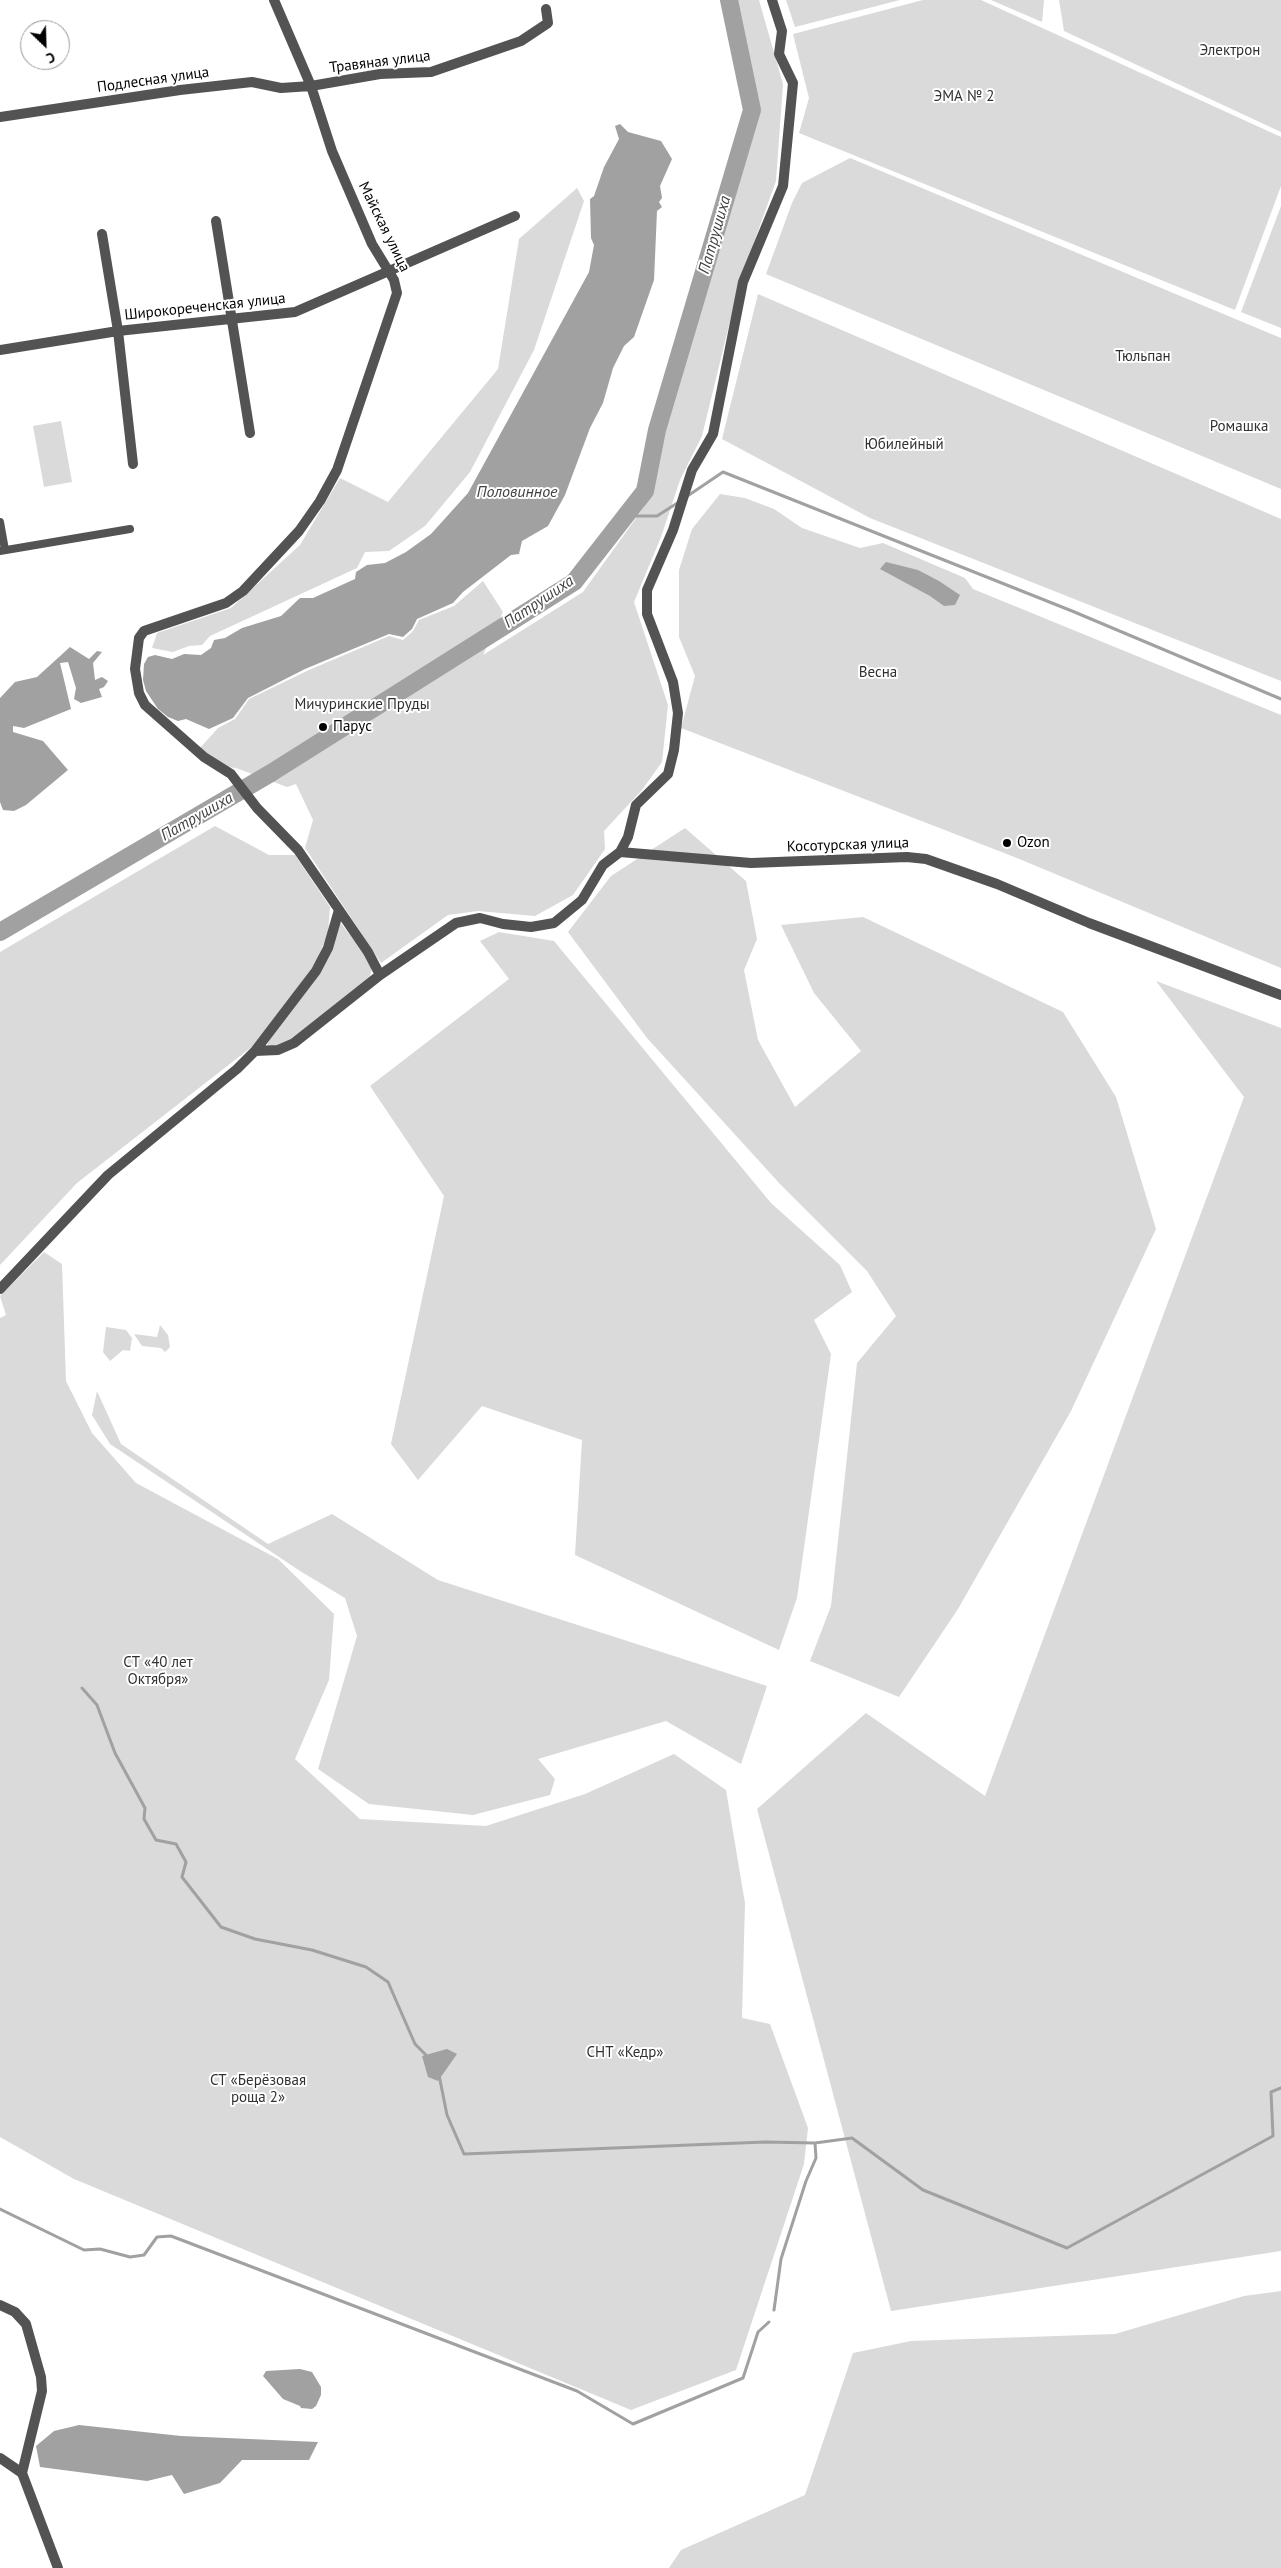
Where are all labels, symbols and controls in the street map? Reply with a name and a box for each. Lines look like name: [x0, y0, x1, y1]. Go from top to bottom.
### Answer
north arrow: [20, 20, 70, 70]
park label: Электрон: [1200, 42, 1260, 60]
street label: Травяная улица: [328, 47, 432, 77]
text: С: [43, 48, 58, 68]
street label: Подлесная улица: [96, 63, 210, 97]
park label: ЭМА № 2: [934, 88, 994, 106]
street label: Майская улица: [354, 179, 414, 275]
water label: Патрушиха: [695, 194, 735, 276]
street label: Широкореченская улица: [123, 290, 287, 324]
park label: Тюльпан: [1115, 348, 1171, 366]
park label: Ромашка: [1210, 418, 1268, 436]
park label: Юбилейный: [864, 436, 944, 454]
water label: Половинное: [476, 482, 558, 502]
water label: Патрушиха: [500, 572, 578, 632]
park label: Весна: [859, 664, 897, 682]
park label: Мичуринские Пруды: [294, 696, 430, 714]
place label: Парус: [333, 718, 372, 736]
marker: Парус: [317, 721, 329, 733]
water label: Патрушиха: [158, 789, 236, 845]
street label: Косотурская улица: [787, 834, 909, 856]
place label: Ozon: [1017, 834, 1050, 852]
marker: Ozon: [1001, 837, 1013, 849]
park label: СТ «40 лет Октября»: [123, 1654, 193, 1689]
park label: СНТ «Кедр»: [586, 2044, 664, 2062]
park label: СТ «Берёзовая роща 2»: [210, 2072, 306, 2107]

